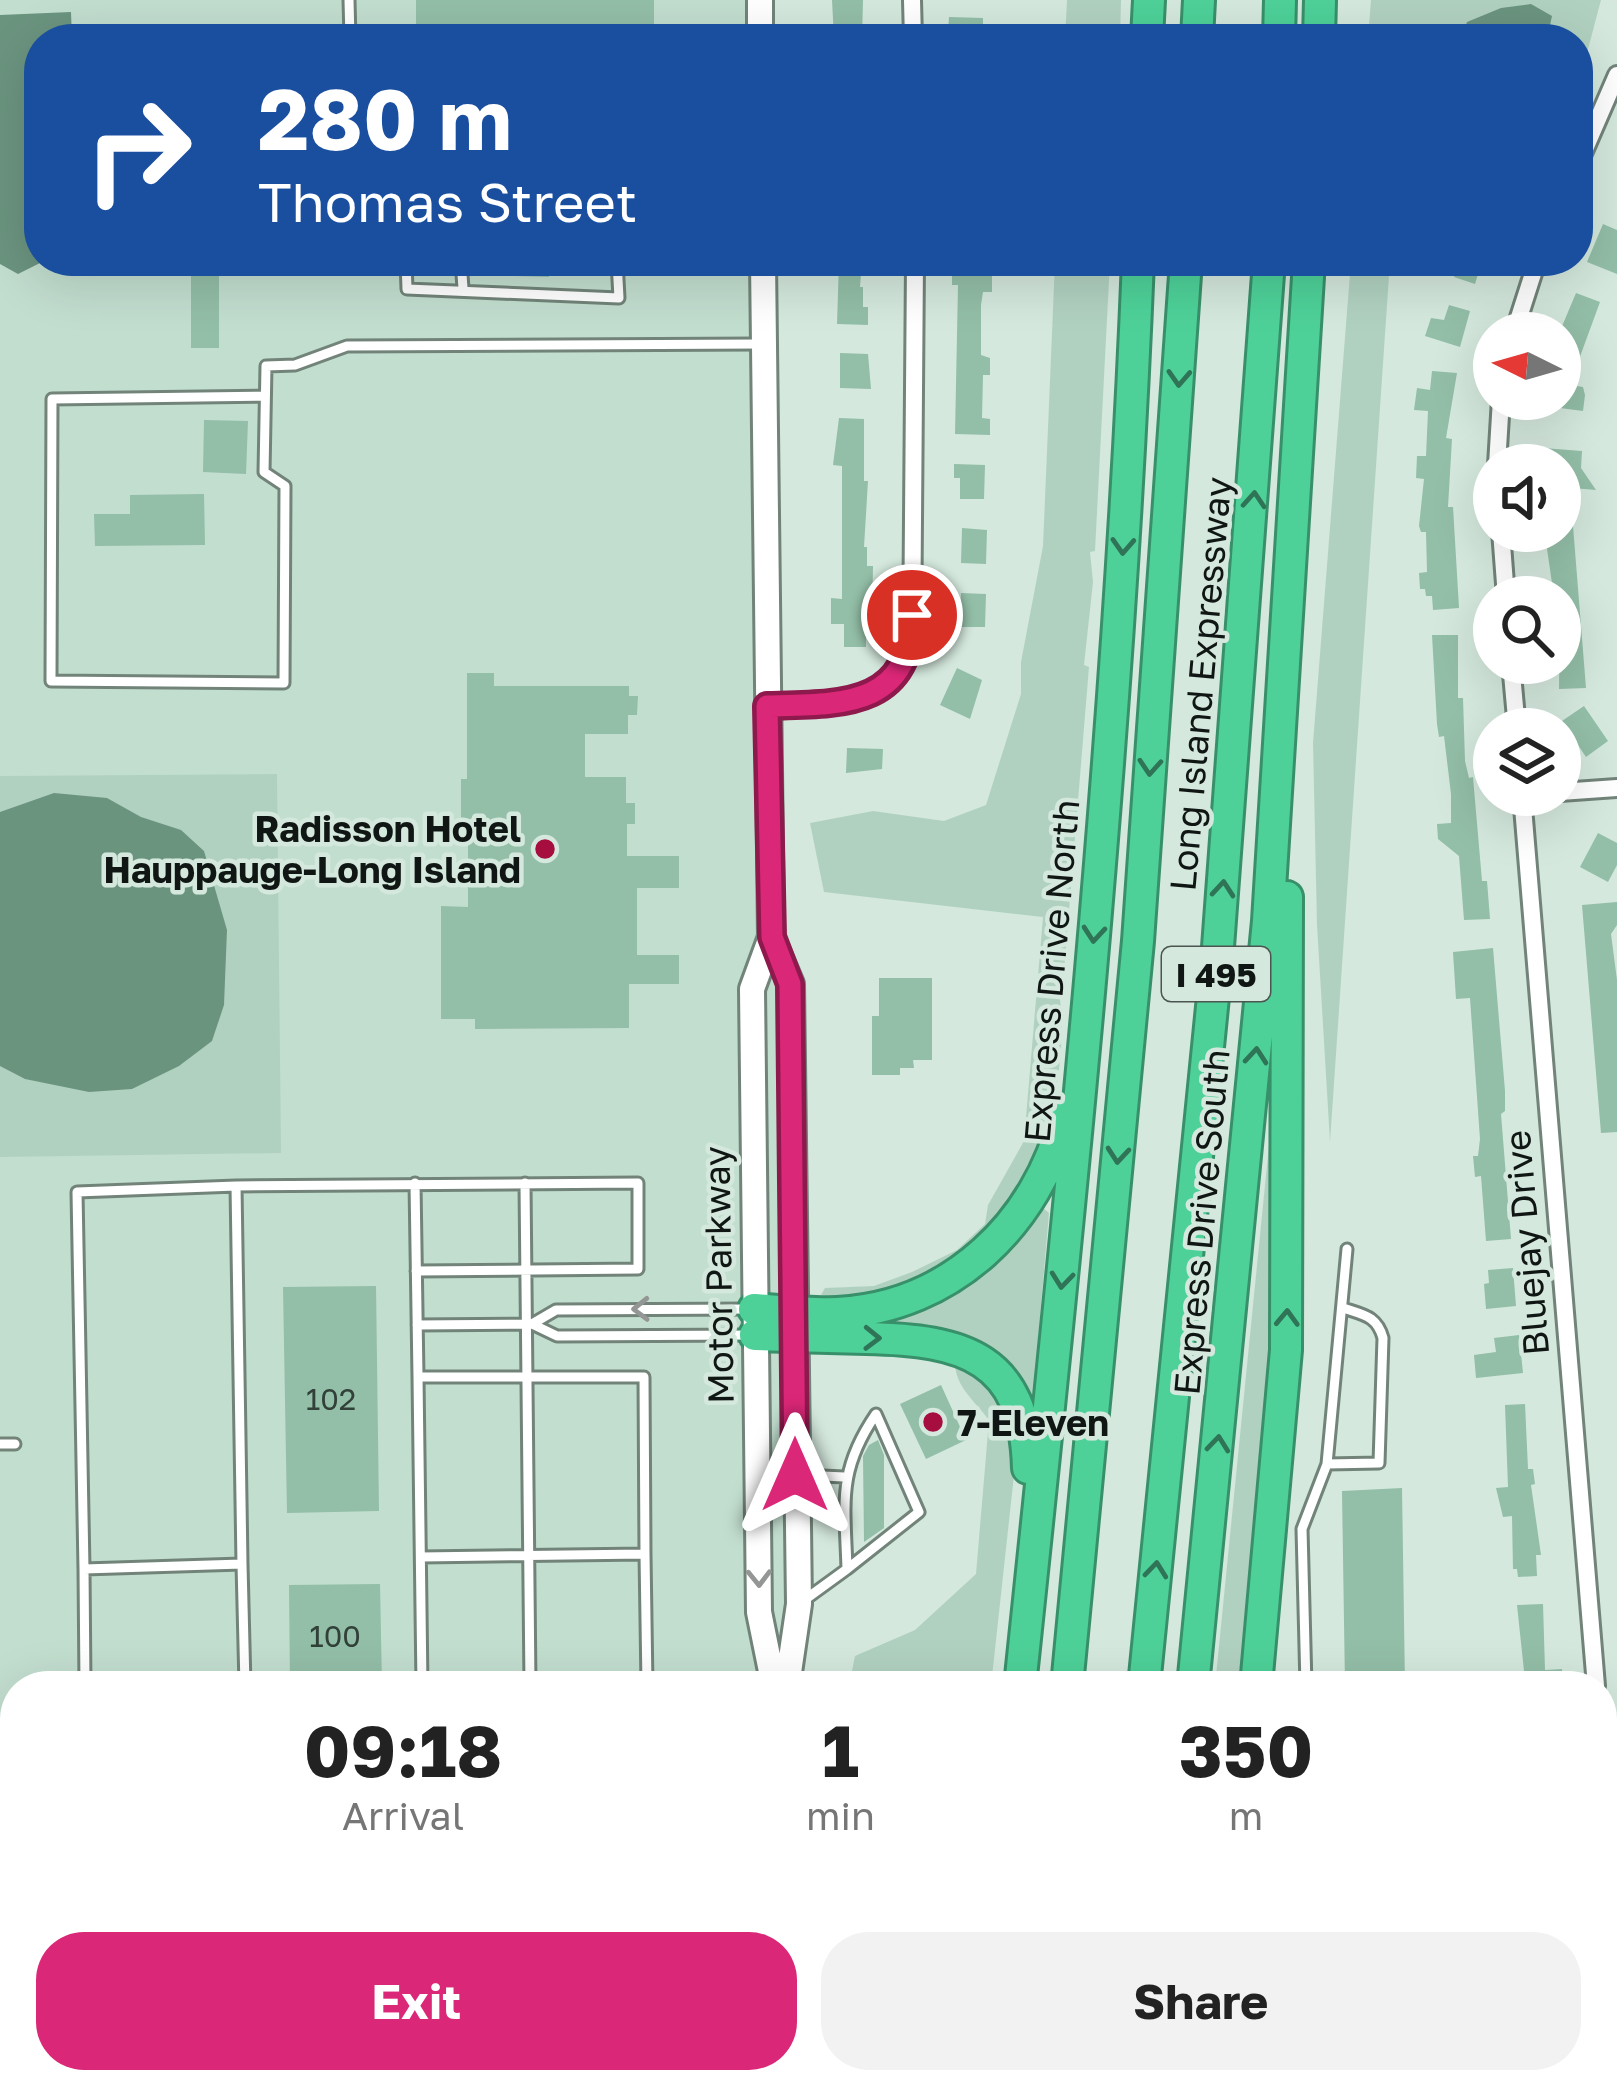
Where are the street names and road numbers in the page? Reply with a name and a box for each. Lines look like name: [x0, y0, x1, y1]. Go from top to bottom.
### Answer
street label: Long Island Expressway: [1160, 475, 1240, 893]
street label: Express Drive North: [1015, 798, 1087, 1144]
road number: I 495: [1162, 947, 1270, 1001]
street label: Express Drive South: [1164, 1047, 1238, 1397]
street label: Bluejay Drive: [1495, 1129, 1557, 1357]
street label: Motor Parkway: [694, 1146, 742, 1404]

